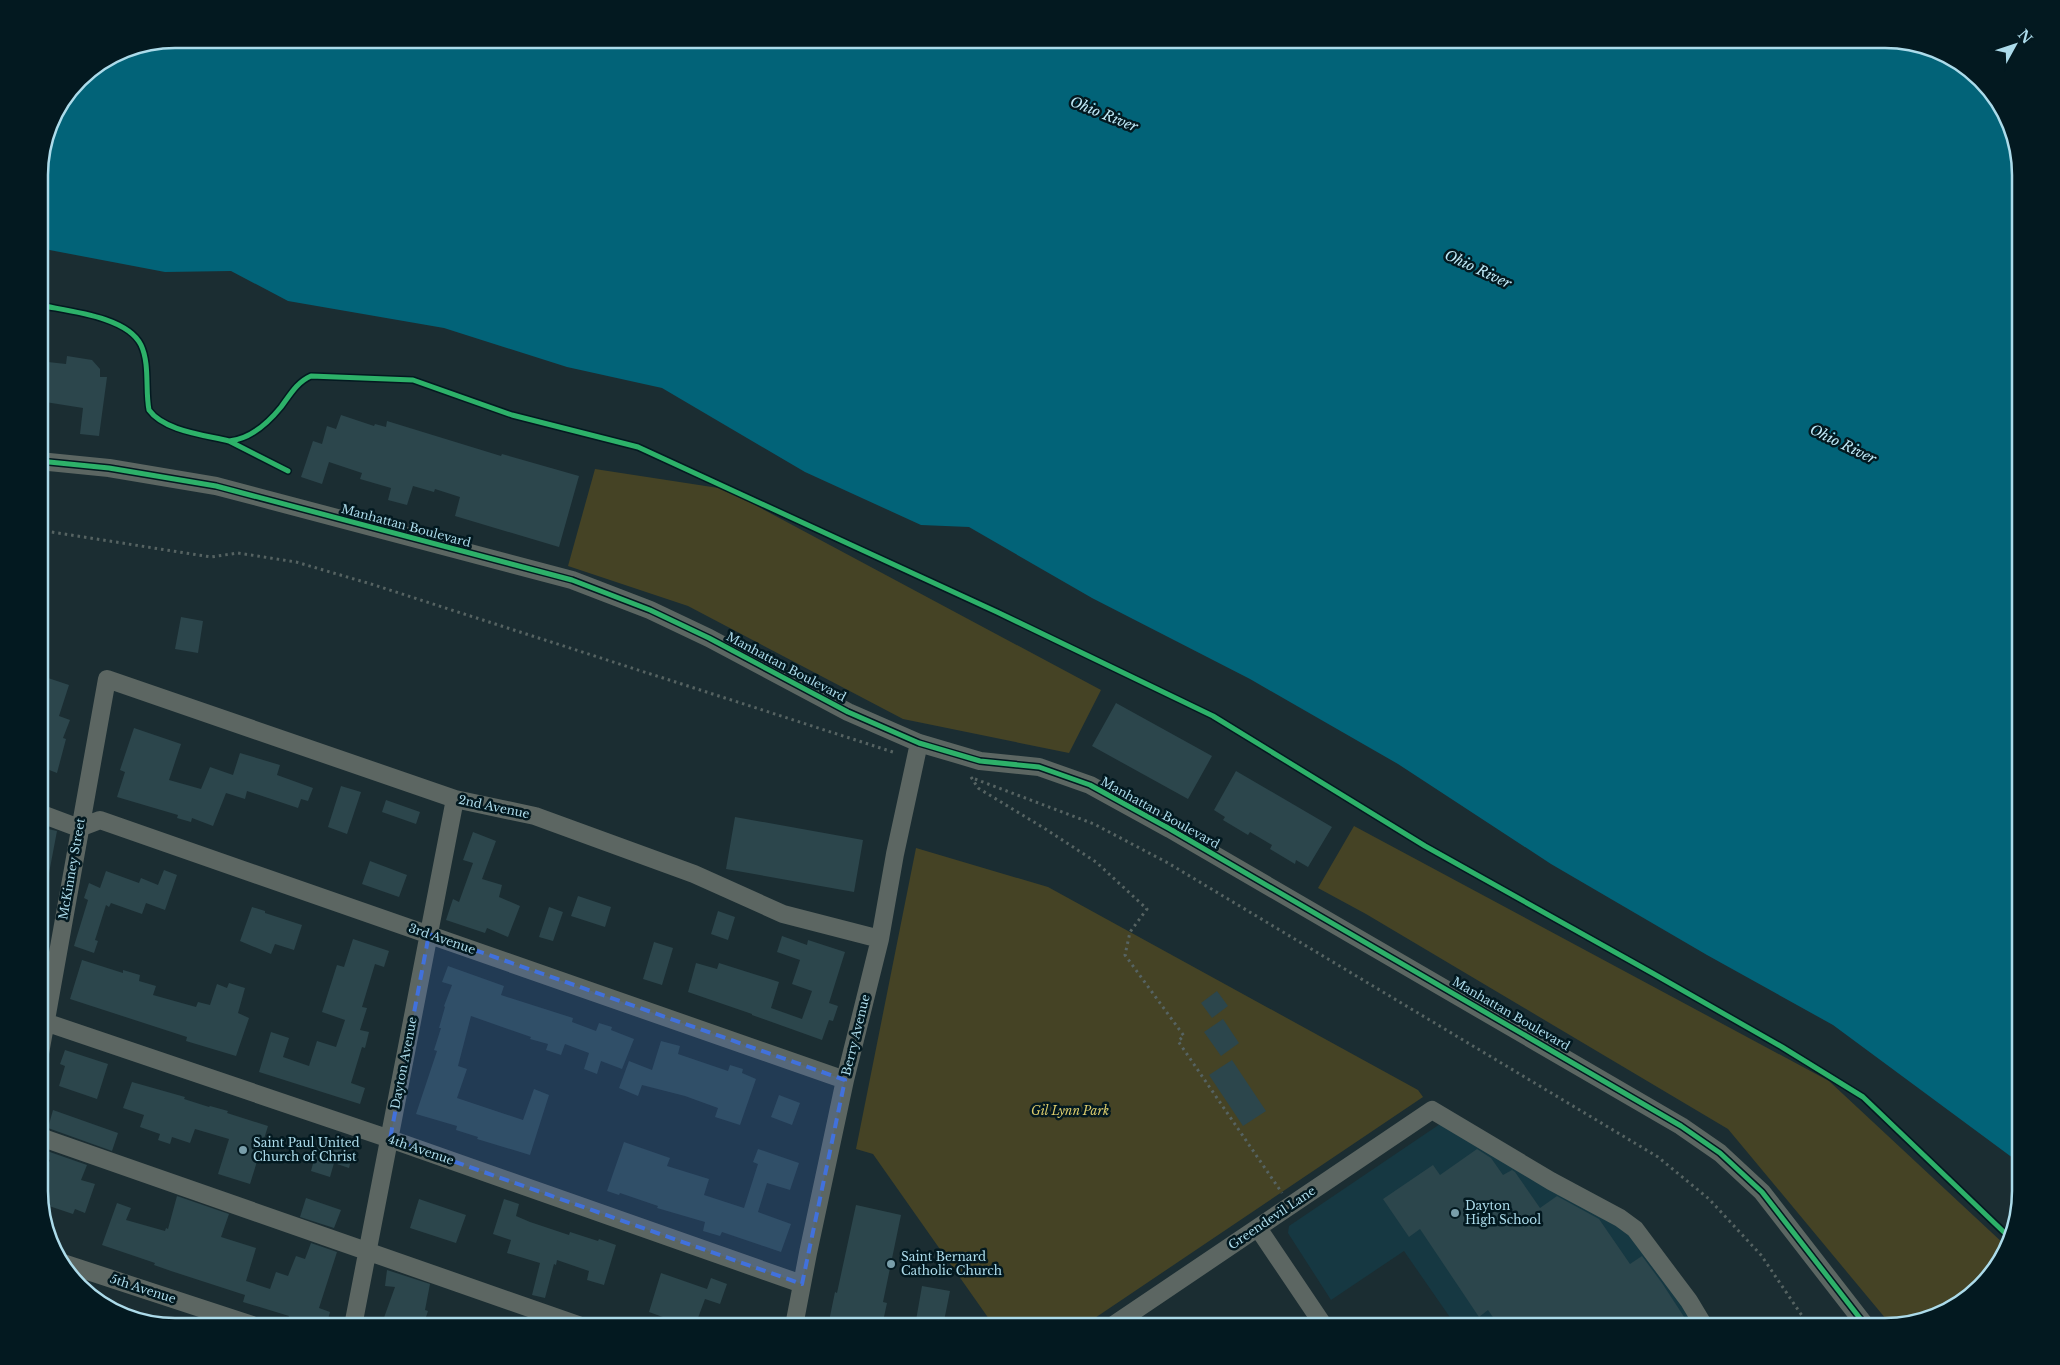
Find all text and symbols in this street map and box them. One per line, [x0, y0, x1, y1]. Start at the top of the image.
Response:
north arrow [1990, 20, 2040, 70]
text: N [2014, 26, 2036, 47]
water label: Ohio River [1067, 92, 1141, 136]
water label: Ohio River [1442, 246, 1515, 292]
water label: Ohio River [1807, 420, 1880, 468]
street label: Manhattan Boulevard [340, 501, 473, 550]
street label: Manhattan Boulevard [724, 629, 849, 705]
street label: Manhattan Boulevard [1098, 774, 1222, 852]
street label: 2nd Avenue [457, 792, 531, 821]
street label: McKinney Street [55, 817, 88, 921]
street label: 3rd Avenue [407, 920, 478, 957]
street label: Manhattan Boulevard [1450, 974, 1573, 1053]
street label: Berry Avenue [838, 992, 873, 1077]
street label: Dayton Avenue [387, 1015, 420, 1110]
park label: Gil Lynn Park [1031, 1103, 1109, 1118]
street label: 4th Avenue [386, 1131, 456, 1168]
place label: Saint Paul United Church of Christ [253, 1135, 360, 1164]
marker: Saint Paul United Church of Christ [237, 1144, 249, 1156]
street label: Greendevil Lane [1225, 1183, 1318, 1252]
place label: Dayton High School [1465, 1198, 1541, 1227]
marker: Dayton High School [1449, 1207, 1461, 1219]
place label: Saint Bernard Catholic Church [901, 1249, 1002, 1278]
marker: Saint Bernard Catholic Church [885, 1258, 897, 1270]
street label: 5th Avenue [108, 1271, 178, 1306]

